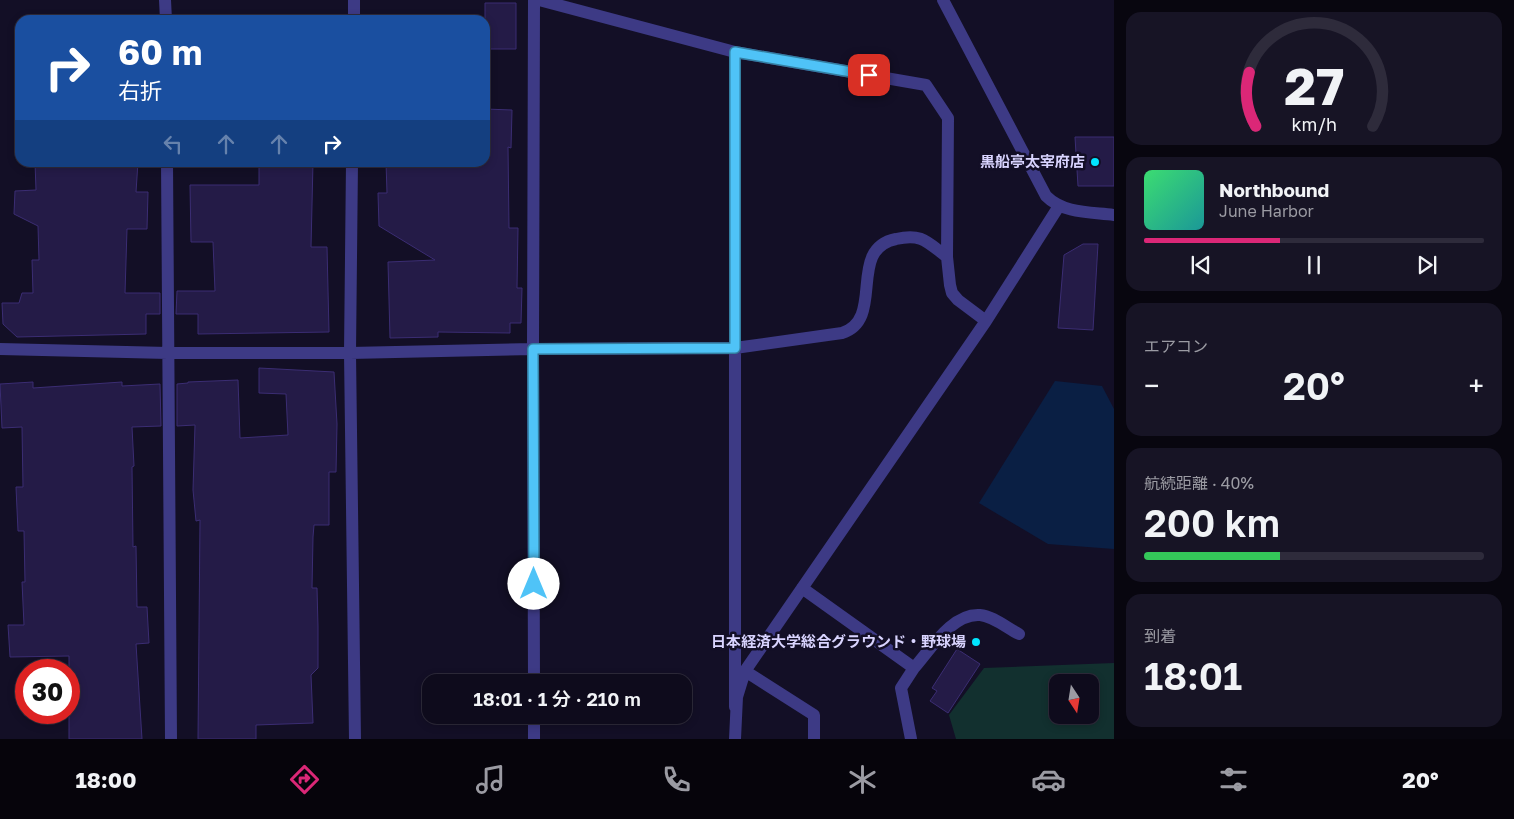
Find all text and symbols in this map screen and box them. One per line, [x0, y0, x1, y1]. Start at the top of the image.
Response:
text: 60 m [118, 31, 202, 73]
icon: right [35, 35, 100, 100]
pin [848, 54, 890, 96]
text: 27 [1284, 54, 1344, 116]
icon: arrive [855, 61, 883, 89]
text: 右折 [118, 77, 162, 104]
text: km/h [1291, 113, 1337, 135]
icon: left [159, 130, 187, 158]
icon: ahead [212, 130, 240, 158]
icon: ahead [265, 130, 293, 158]
icon: right [318, 130, 346, 158]
place label: 黒船亭太宰府店 [980, 152, 1085, 170]
marker: 黒船亭太宰府店 [1089, 156, 1101, 168]
text: Northbound [1219, 178, 1329, 201]
text: June Harbor [1219, 201, 1314, 221]
icon: previous [1187, 251, 1215, 279]
icon: pause [1300, 251, 1328, 279]
icon: next [1413, 251, 1441, 279]
text: エアコン [1144, 336, 1208, 356]
text: 20° [1283, 363, 1345, 408]
text: − [1144, 369, 1159, 402]
text: + [1469, 369, 1484, 402]
text: 航続距離 · 40% [1144, 473, 1254, 493]
text: 200 km [1144, 500, 1280, 545]
position arrow [507, 557, 559, 609]
text: 到着 [1144, 626, 1176, 646]
place label: 日本経済大学総合グラウンド・野球場 [711, 632, 966, 650]
marker: 日本経済大学総合グラウンド・野球場 [970, 636, 982, 648]
text: 18:01 [1144, 653, 1242, 698]
speed limit sign: 30 [15, 659, 80, 724]
north arrow [1049, 674, 1099, 724]
map controls [1049, 674, 1099, 724]
text: 18:01 · 1 分 · 210 m [473, 687, 641, 710]
icon: directions [287, 762, 322, 797]
icon: music [473, 762, 508, 797]
icon: phone [659, 762, 694, 797]
icon: climate [845, 762, 880, 797]
icon: car [1031, 762, 1066, 797]
icon: filters [1216, 762, 1251, 797]
text: 18:00 [75, 766, 136, 793]
text: 20° [1402, 766, 1439, 793]

